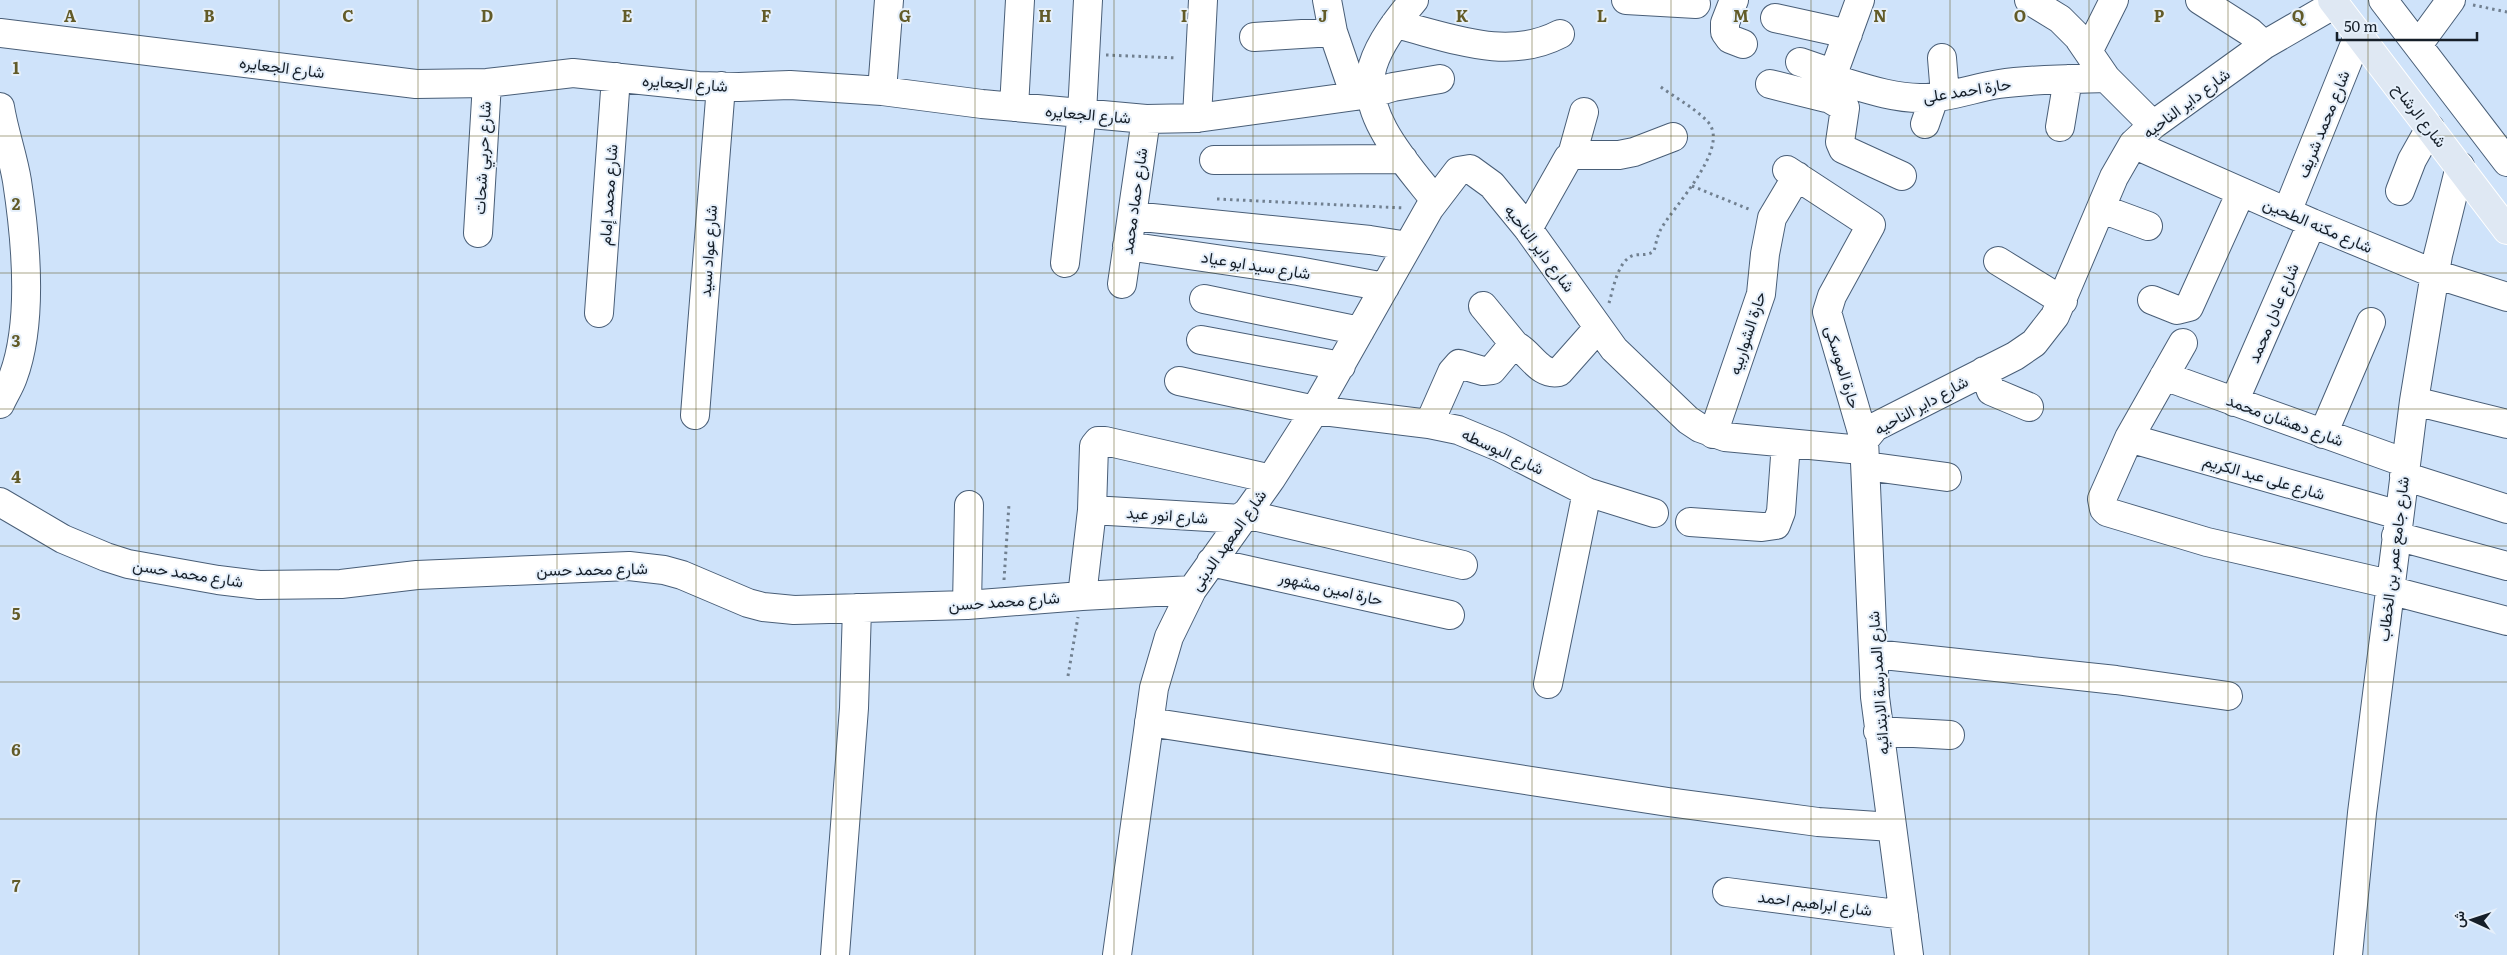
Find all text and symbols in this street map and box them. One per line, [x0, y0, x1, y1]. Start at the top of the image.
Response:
text: A [64, 3, 76, 27]
text: B [203, 3, 215, 27]
text: C [342, 3, 354, 27]
text: D [481, 3, 493, 27]
text: E [622, 3, 633, 27]
text: F [761, 3, 771, 27]
text: G [899, 3, 911, 27]
text: H [1038, 3, 1052, 27]
text: I [1181, 3, 1187, 27]
text: J [1318, 3, 1328, 27]
text: K [1456, 3, 1469, 27]
text: L [1597, 3, 1607, 27]
text: M [1733, 3, 1749, 27]
text: N [1873, 3, 1887, 27]
text: O [2014, 3, 2026, 27]
text: P [2154, 3, 2165, 27]
text: Q [2292, 3, 2307, 27]
scale bar [2337, 10, 2477, 42]
text: 50 m [2344, 14, 2378, 37]
street label: شارع الجعايره [238, 49, 326, 84]
text: 1 [13, 55, 20, 79]
street label: شارع داير الناحيه [2136, 61, 2235, 144]
street label: شارع محمد شريف [2290, 66, 2356, 182]
street label: شارع الجعايره [641, 67, 729, 98]
street label: حارة احمد على [1921, 70, 2013, 108]
street label: شارع الرشاح [2387, 77, 2454, 152]
street label: شارع الجعايره [1044, 97, 1132, 130]
street label: شارع حربي شحات [466, 101, 499, 215]
street label: شارع محمد إمام [591, 143, 624, 247]
street label: شارع حماد محمد [1114, 146, 1153, 256]
street label: شارع مكنه الطحين [2260, 190, 2377, 259]
text: 2 [12, 191, 21, 215]
street label: شارع داير الناحيه [1499, 198, 1582, 297]
street label: شارع عواد سيد [692, 204, 723, 298]
street label: شارع سيد ابو عياد [1200, 244, 1312, 285]
street label: شارع عادل محمد [2240, 259, 2305, 367]
street label: حارة الشواربيه [1721, 288, 1771, 377]
street label: حارة الموسكى [1820, 322, 1868, 411]
text: 3 [12, 328, 21, 352]
street label: شارع داير الناحيه [1869, 368, 1972, 441]
street label: شارع دهشان محمد [2223, 387, 2347, 452]
street label: شارع البوسطه [1458, 421, 1548, 480]
street label: شارع على عبد الكريم [2200, 447, 2328, 506]
text: 4 [11, 464, 21, 488]
street label: شارع جامع عمر بن الخطاب [2370, 475, 2415, 643]
street label: شارع المعهد الدينى [1183, 484, 1272, 596]
street label: شارع انور عيد [1125, 499, 1209, 530]
street label: شارع محمد حسن [131, 551, 245, 594]
street label: شارع محمد حسن [536, 555, 648, 582]
street label: حارة امين مشهور [1276, 563, 1386, 611]
street label: شارع محمد حسن [947, 584, 1060, 617]
text: 5 [12, 601, 21, 625]
street label: شارع المدرسة الابتدائيه [1860, 610, 1895, 756]
text: 6 [11, 737, 21, 761]
text: 7 [12, 873, 21, 897]
street label: شارع ابراهيم احمد [1756, 883, 1874, 922]
north arrow [2447, 895, 2497, 945]
text: ش [2448, 910, 2468, 928]

